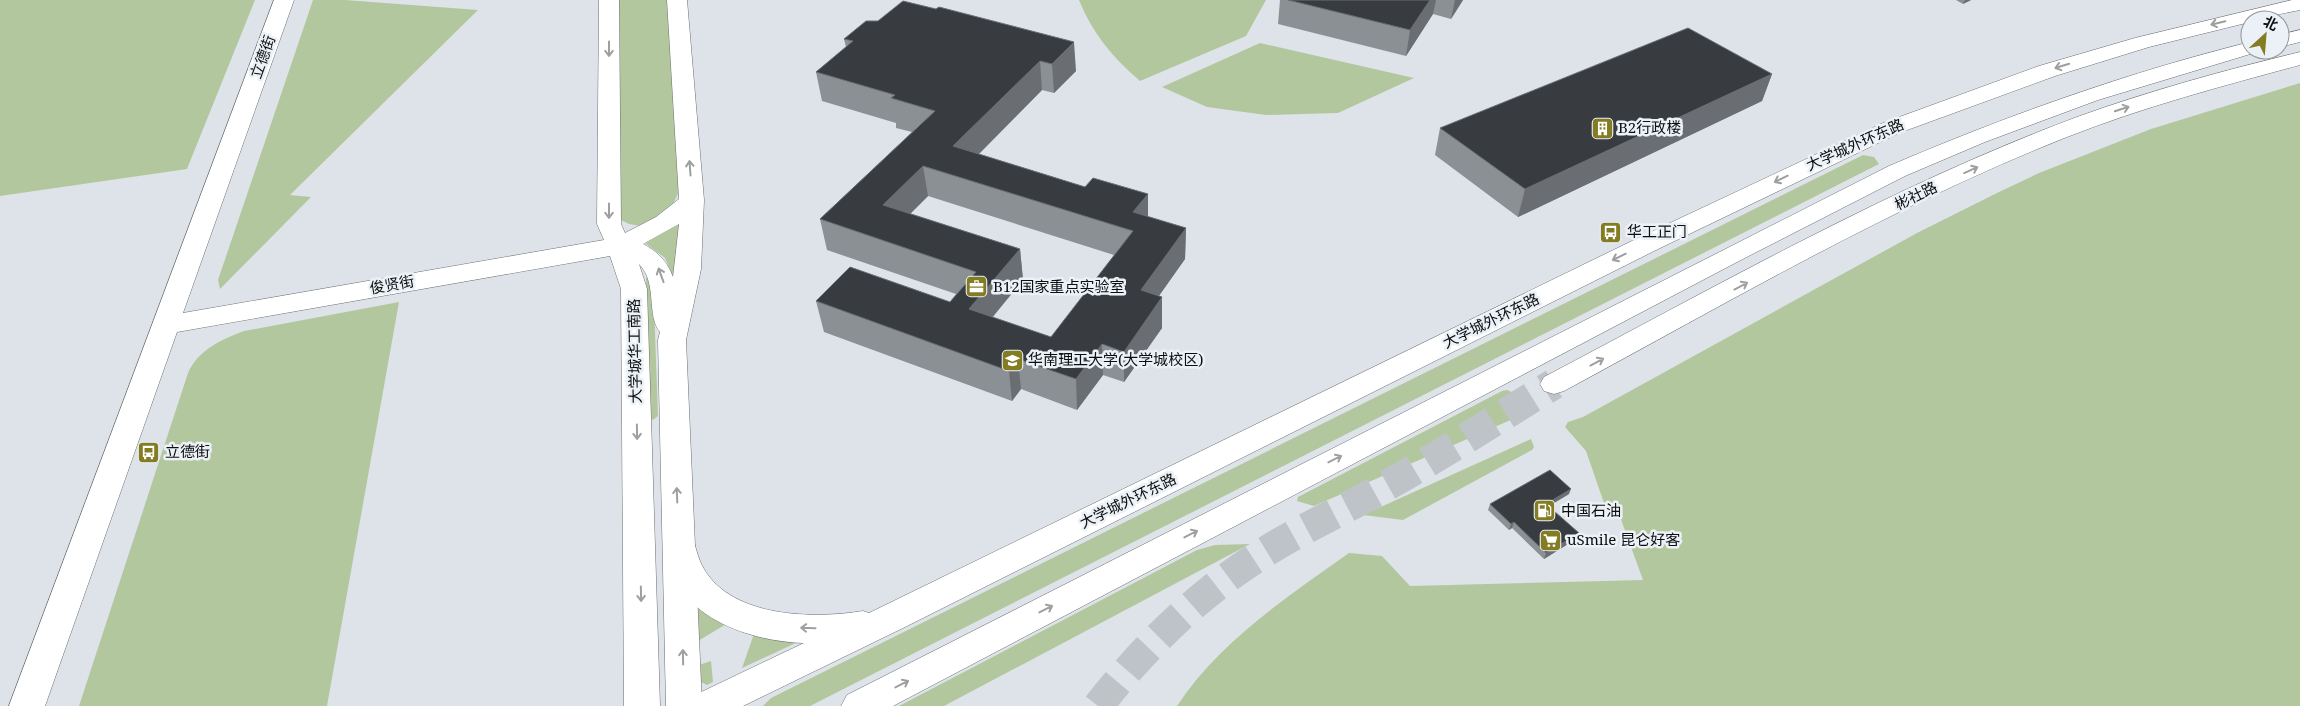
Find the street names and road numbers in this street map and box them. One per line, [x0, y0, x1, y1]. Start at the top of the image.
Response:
street label: 立德街 [245, 32, 279, 81]
street label: 大学城外环东路 [1803, 114, 1907, 175]
street label: 彬社路 [1891, 176, 1940, 214]
street label: 俊贤街 [368, 270, 416, 298]
street label: 大学城外环东路 [1439, 288, 1542, 352]
street label: 大学城华工南路 [623, 298, 645, 404]
street label: 大学城外环东路 [1076, 468, 1179, 532]

